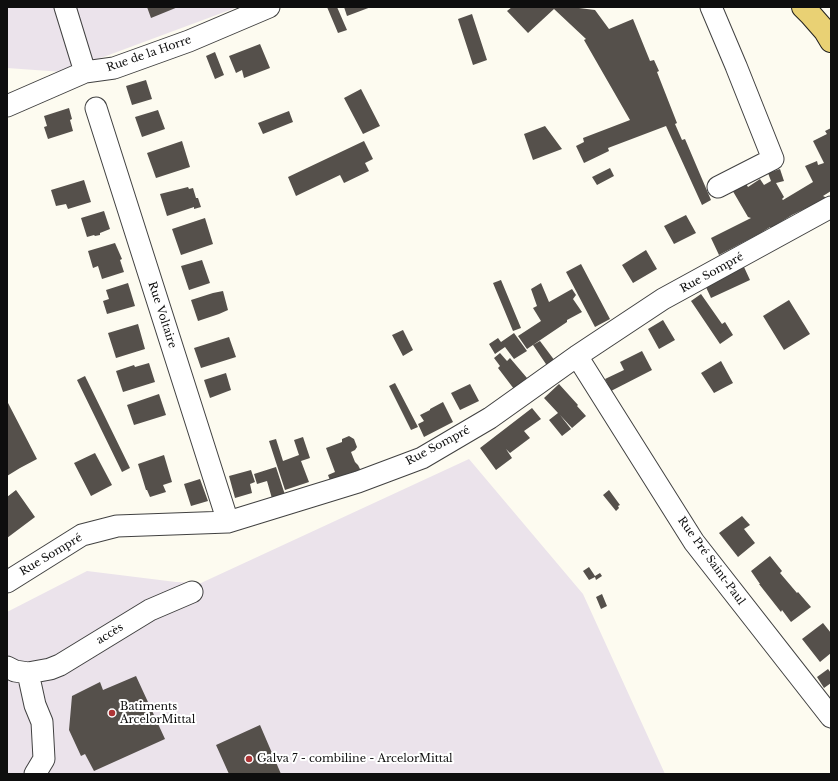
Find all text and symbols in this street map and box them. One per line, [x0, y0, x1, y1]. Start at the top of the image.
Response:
street label: Rue de la Horre [105, 33, 193, 75]
street label: Rue Sompré [678, 250, 746, 296]
street label: Rue Voltaire [145, 280, 179, 350]
street label: Rue Sompré [404, 424, 472, 468]
street label: Rue Pré Saint-Paul [675, 514, 747, 608]
street label: Rue Sompré [17, 531, 85, 579]
street label: accès [94, 621, 126, 647]
place label: Batiments ArcelorMittal [120, 700, 195, 726]
marker: Batiments ArcelorMittal [107, 708, 117, 718]
place label: Galva 7 - combiline - ArcelorMittal [257, 752, 453, 766]
marker: Galva 7 - combiline - ArcelorMittal [244, 754, 254, 764]

